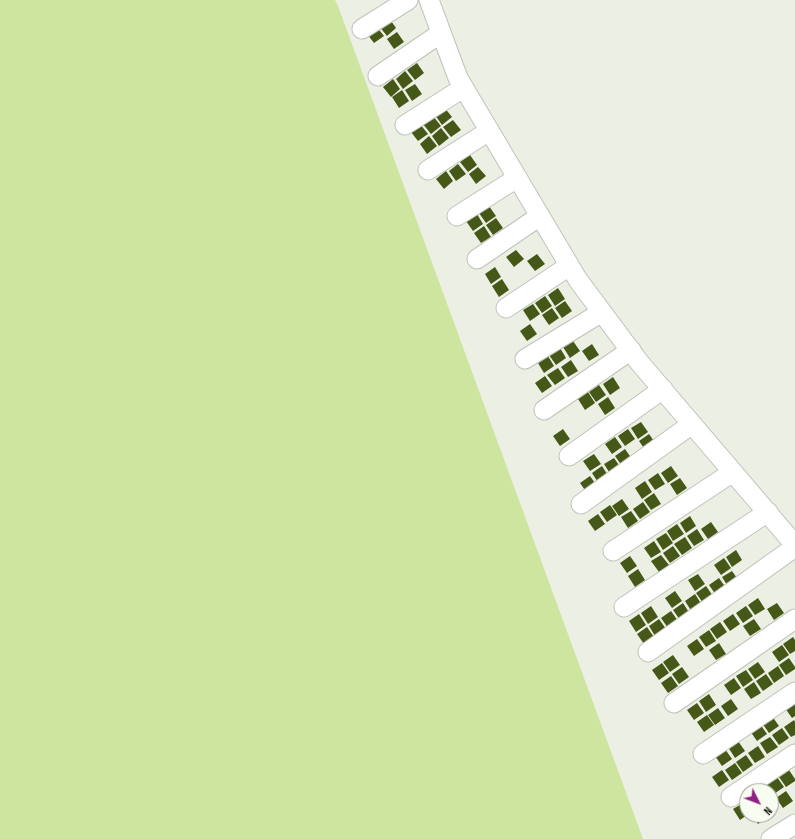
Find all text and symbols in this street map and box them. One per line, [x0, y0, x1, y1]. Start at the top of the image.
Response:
north arrow [739, 783, 779, 823]
text: N [761, 804, 774, 817]

